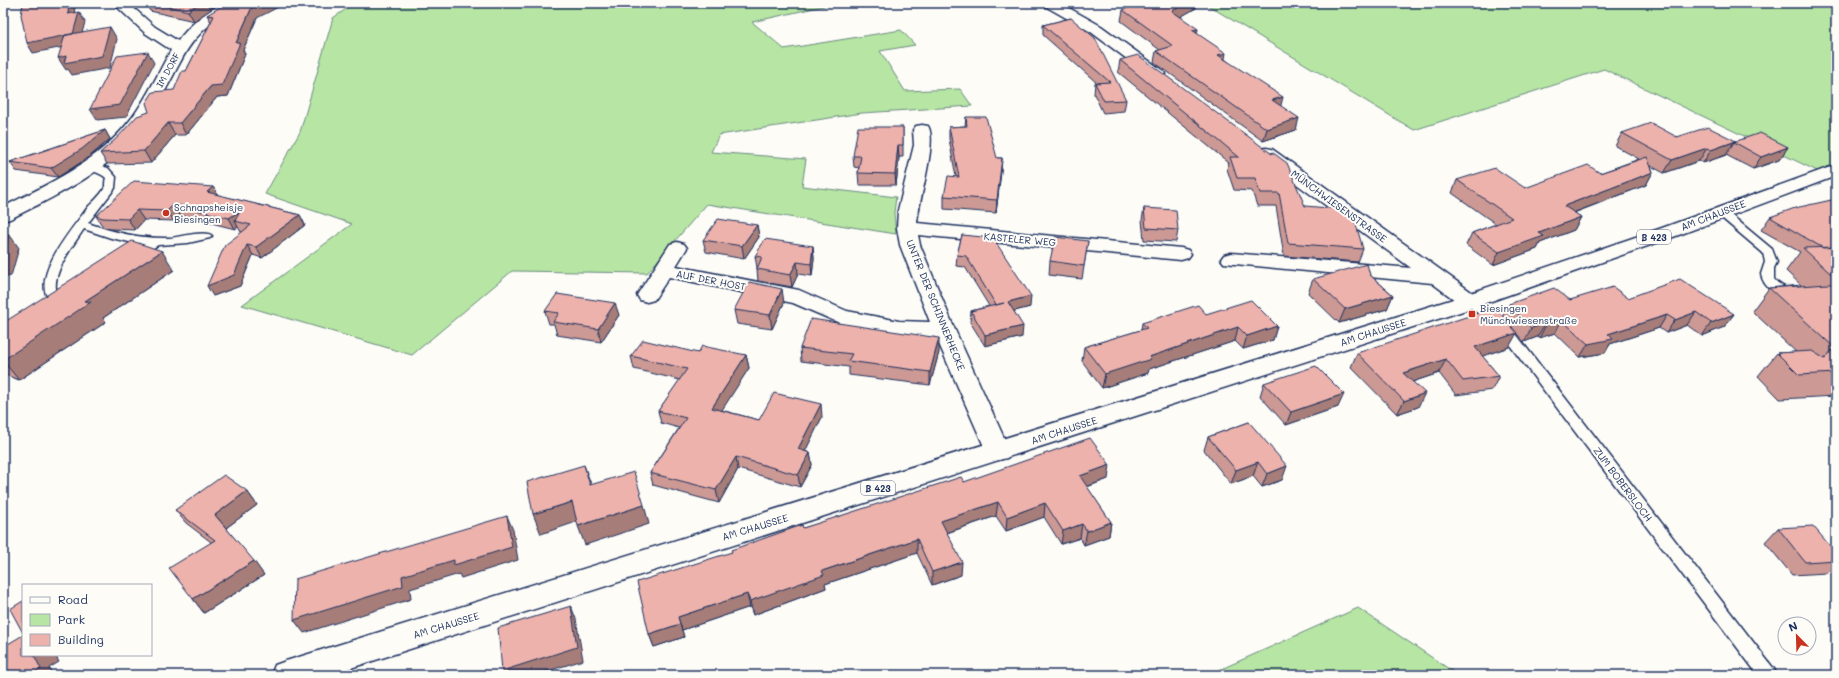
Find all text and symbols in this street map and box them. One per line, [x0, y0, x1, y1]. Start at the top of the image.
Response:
street label: IM DORF [154, 51, 182, 89]
street label: MÜNCHWIESENSTRASSE [1288, 166, 1390, 246]
street label: AM CHAUSSEE [1678, 196, 1748, 234]
place label: Schnapsheisje Biesingen [174, 200, 243, 226]
marker: Schnapsheisje Biesingen [161, 208, 171, 218]
street label: KASTELER WEG [983, 229, 1057, 249]
road number: B 423 [1637, 230, 1671, 244]
street label: UNTER DER SCHINNERHECKE [903, 237, 969, 373]
street label: AUF DER HOST [675, 266, 748, 294]
place label: Biesingen Münchwiesenstraße [1480, 301, 1577, 327]
marker: Biesingen Münchwiesenstraße [1467, 309, 1477, 319]
street label: AM CHAUSSEE [1338, 315, 1408, 349]
street label: AM CHAUSSEE [1029, 413, 1099, 447]
street label: ZUM BOBERSLOCH [1590, 444, 1656, 524]
road number: B 423 [861, 481, 895, 495]
street label: AM CHAUSSEE [720, 510, 790, 544]
legend [22, 584, 152, 656]
text: Road [58, 591, 88, 607]
street label: AM CHAUSSEE [411, 608, 481, 642]
text: Park [58, 611, 85, 627]
north arrow [1777, 616, 1817, 656]
text: N [1786, 618, 1800, 635]
text: Building [58, 631, 104, 647]

